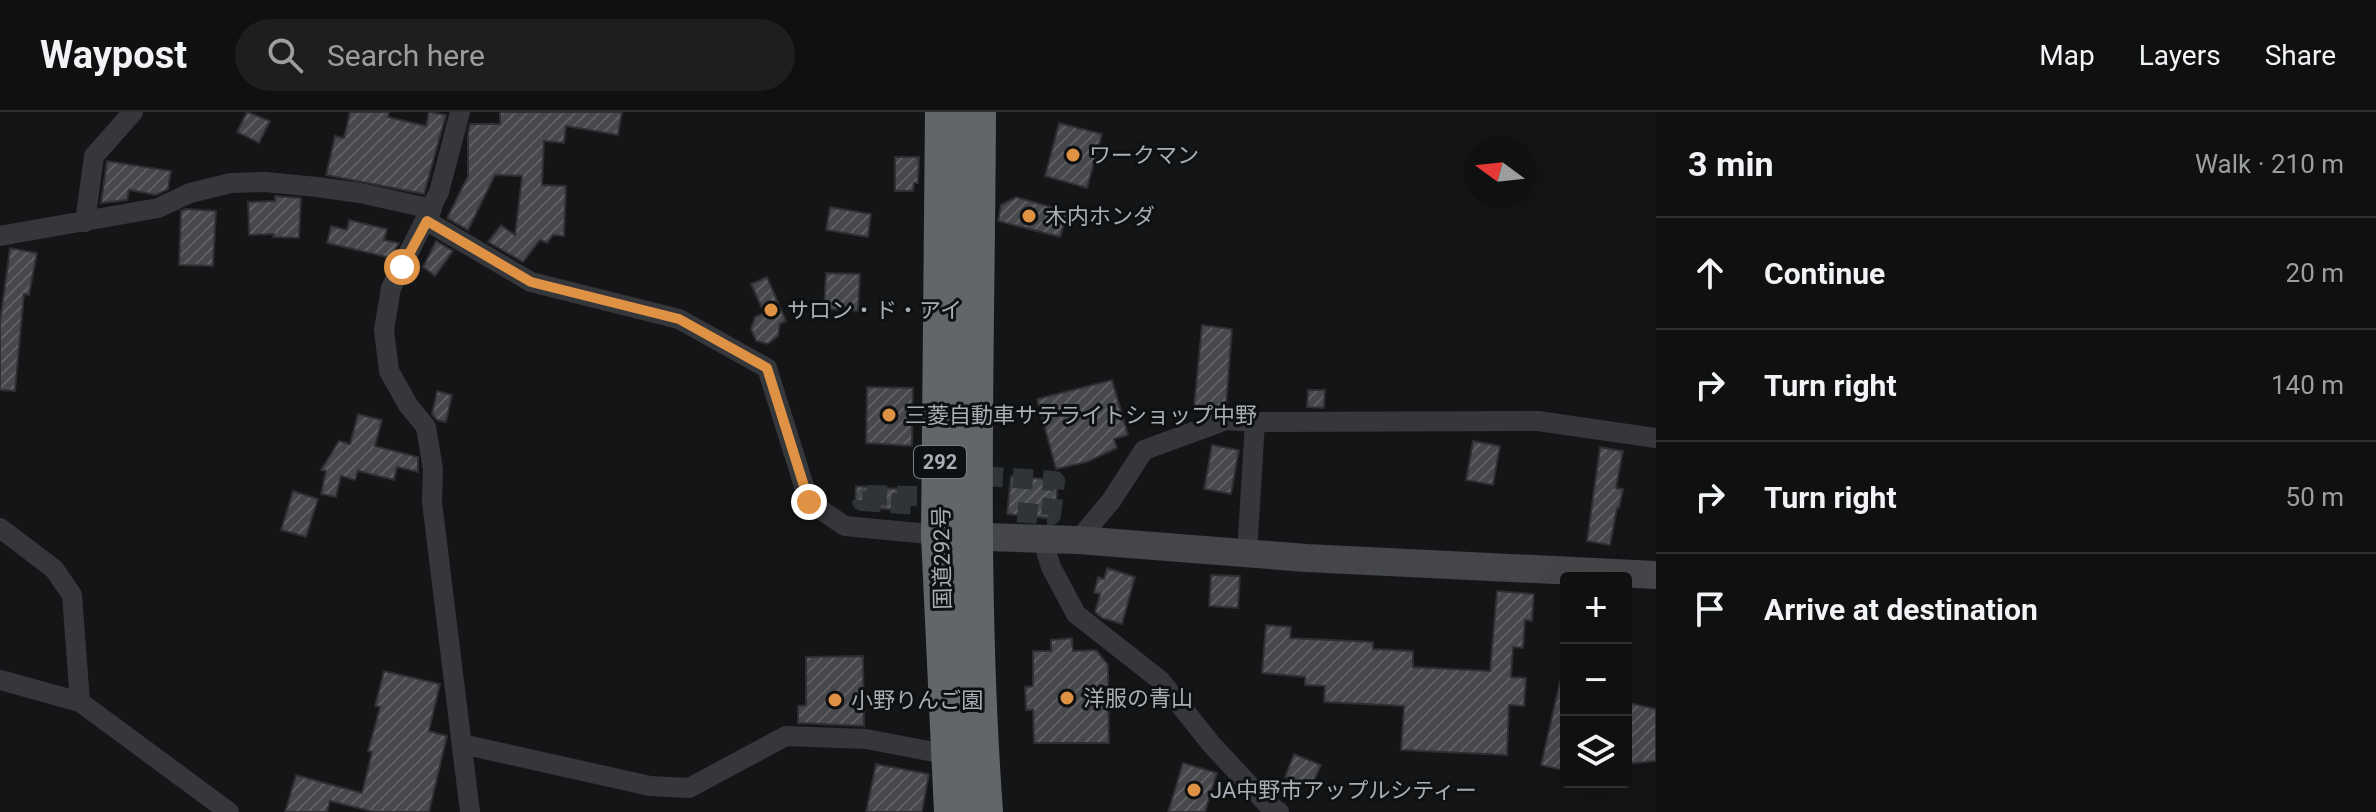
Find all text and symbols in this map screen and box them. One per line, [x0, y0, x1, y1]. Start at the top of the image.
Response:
search box [235, 19, 795, 91]
text: Waypost [40, 33, 187, 77]
icon: search [263, 33, 307, 77]
text: Search here [327, 38, 485, 73]
text: Map [2039, 39, 2095, 72]
text: Layers [2139, 39, 2221, 72]
text: Share [2265, 39, 2336, 72]
north arrow [1464, 136, 1536, 208]
place label: ワークマン [1089, 143, 1199, 168]
text: 3 min [1688, 144, 1773, 184]
marker: ワークマン [1064, 146, 1082, 164]
text: Walk · 210 m [2195, 149, 2344, 179]
place label: 木内ホンダ [1045, 204, 1155, 229]
marker: 木内ホンダ [1020, 207, 1038, 225]
route start [384, 249, 420, 285]
icon: ahead [1688, 251, 1732, 295]
text: Continue [1764, 256, 1885, 291]
text: 20 m [2286, 258, 2344, 288]
place label: サロン・ド・アイ [787, 298, 962, 323]
marker: サロン・ド・アイ [762, 301, 780, 319]
icon: right [1688, 363, 1732, 407]
text: Turn right [1764, 368, 1897, 403]
text: 140 m [2271, 370, 2344, 400]
place label: 三菱自動車サテライトショップ中野 [905, 403, 1257, 428]
marker: 三菱自動車サテライトショップ中野 [880, 406, 898, 424]
road number: 292 [914, 446, 966, 478]
icon: right [1688, 475, 1732, 519]
text: Turn right [1764, 480, 1897, 515]
text: 50 m [2286, 482, 2344, 512]
route end [791, 484, 827, 520]
street label: 国道292号 [929, 506, 955, 610]
map controls [1560, 572, 1632, 788]
button: + [1560, 572, 1632, 644]
icon: arrive [1688, 587, 1732, 631]
text: Arrive at destination [1764, 592, 2038, 627]
button: − [1560, 644, 1632, 716]
place label: 洋服の青山 [1083, 686, 1193, 711]
place label: 小野りんご園 [851, 688, 983, 713]
marker: 洋服の青山 [1058, 689, 1076, 707]
marker: 小野りんご園 [826, 691, 844, 709]
button: layers [1560, 716, 1632, 788]
place label: JA中野市アップルシティー [1210, 778, 1477, 803]
marker: JA中野市アップルシティー [1185, 781, 1203, 799]

